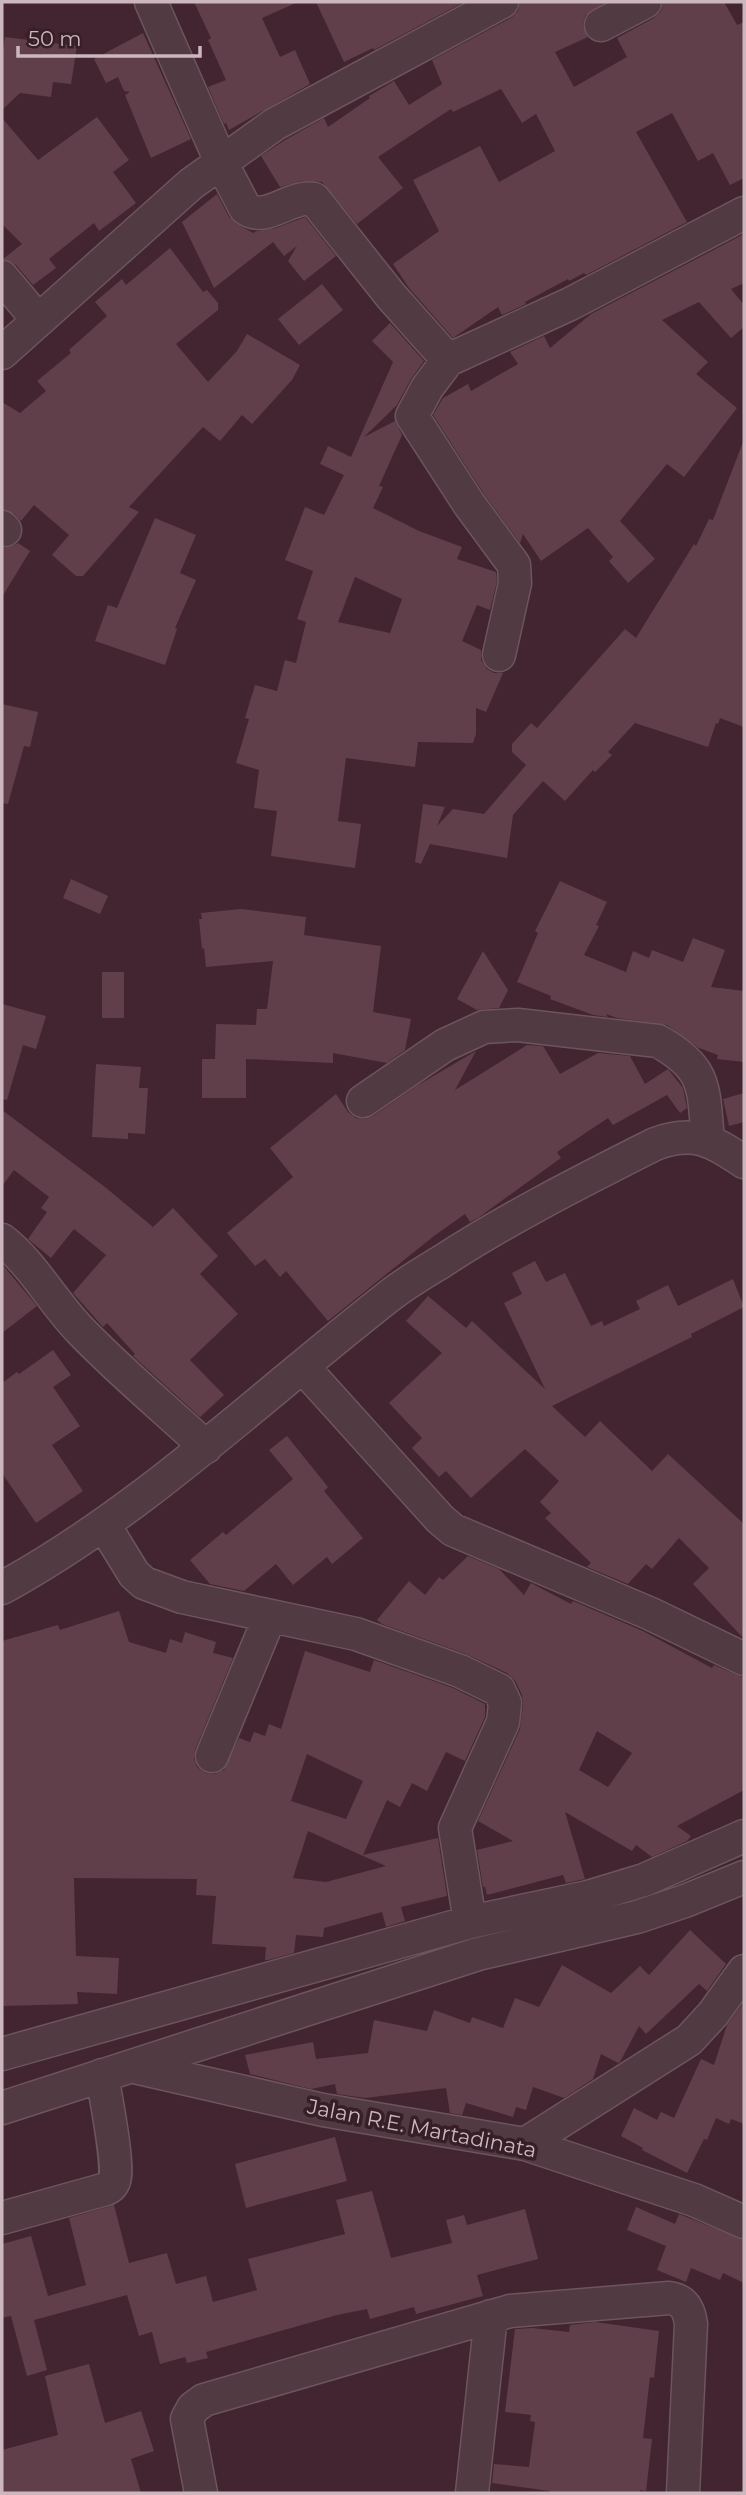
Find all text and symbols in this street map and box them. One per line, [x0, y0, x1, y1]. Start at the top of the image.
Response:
scale bar [18, 14, 200, 58]
text: 50 m [28, 26, 82, 51]
street label: Jalan R.E. Martadinata [304, 2093, 539, 2163]

